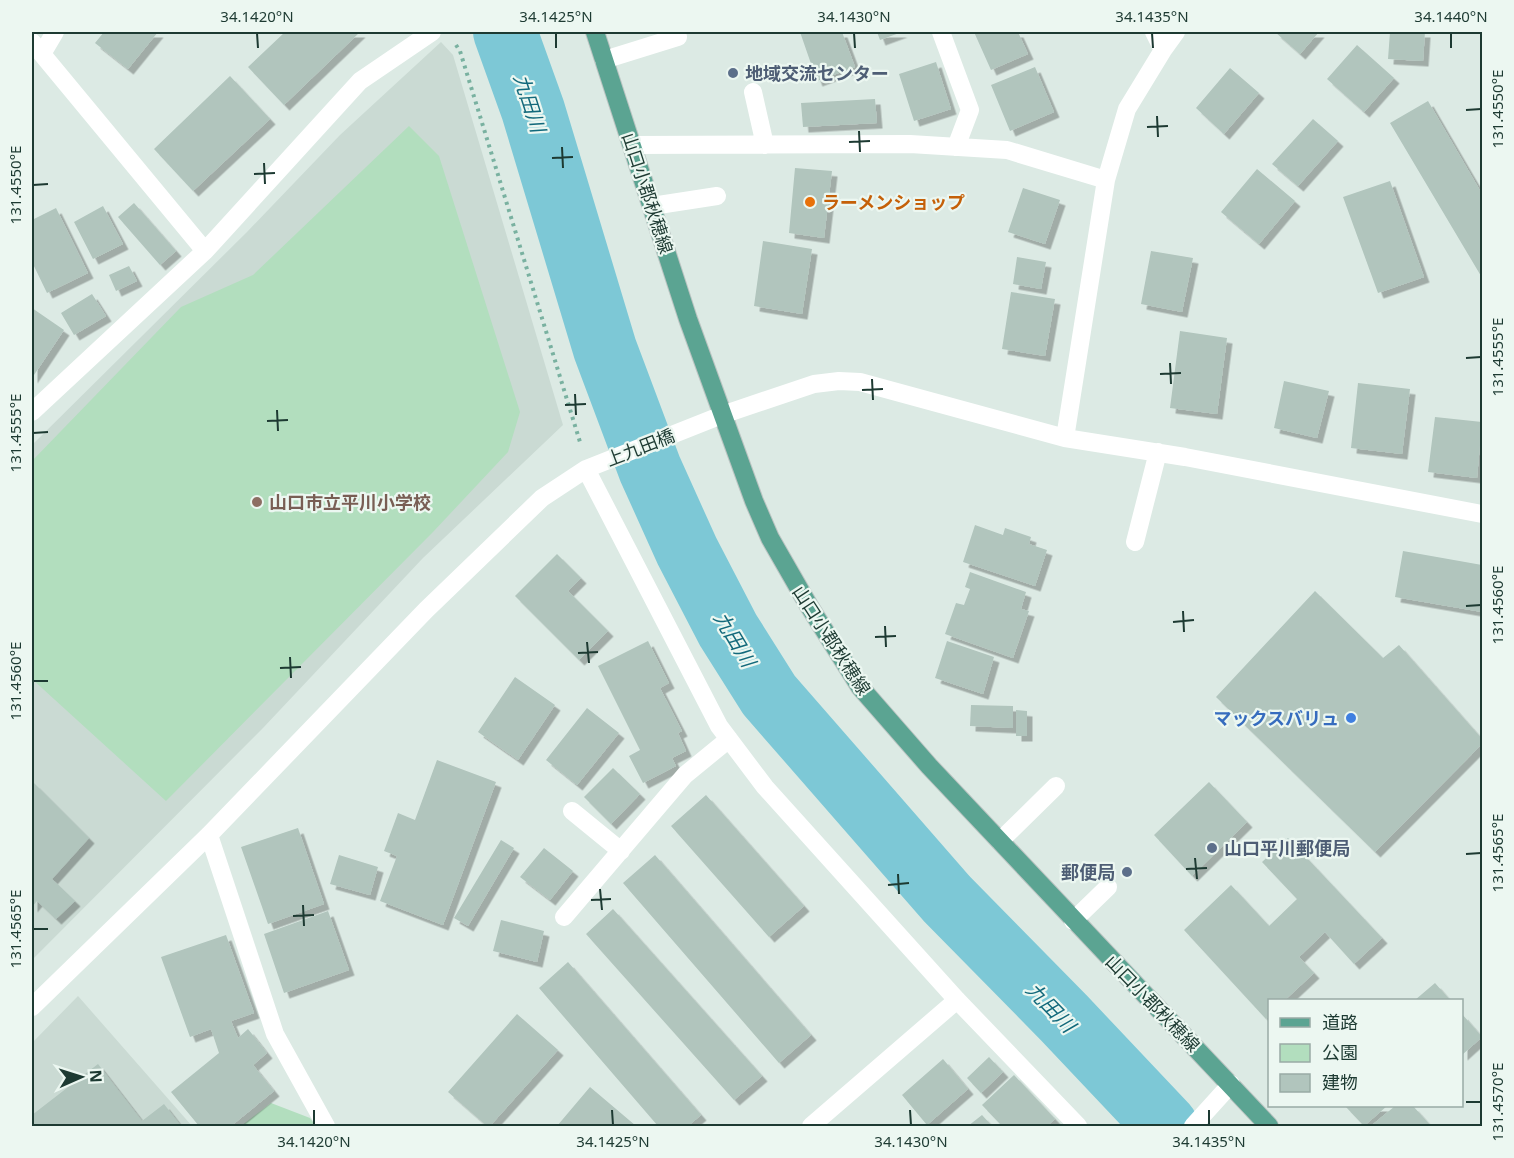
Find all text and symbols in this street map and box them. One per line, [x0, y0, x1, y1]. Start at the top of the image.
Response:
text: 34.1420°N [220, 6, 294, 26]
text: 34.1425°N [519, 6, 593, 26]
text: 34.1430°N [817, 6, 891, 26]
text: 34.1435°N [1115, 6, 1189, 26]
text: 34.1440°N [1414, 6, 1488, 26]
place label: 地域交流センター [745, 61, 889, 85]
marker: 地域交流センター [726, 66, 740, 80]
water label: 九田川 [508, 70, 553, 138]
text: 131.4550°E [1487, 70, 1507, 148]
street label: 山口小郡秋穂線 [617, 129, 679, 257]
text: 131.4550°E [5, 146, 25, 224]
place label: ラーメンショップ [822, 190, 965, 214]
marker: ラーメンショップ [803, 195, 817, 209]
text: 131.4555°E [1487, 318, 1507, 396]
text: 131.4555°E [5, 394, 25, 472]
street label: 上九田橋 [602, 423, 678, 471]
place label: 山口市立平川小学校 [269, 490, 431, 514]
marker: 山口市立平川小学校 [250, 495, 264, 509]
text: 131.4560°E [1487, 566, 1507, 644]
street label: 山口小郡秋穂線 [788, 581, 876, 699]
water label: 九田川 [708, 606, 763, 673]
text: 131.4560°E [5, 642, 25, 720]
place label: マックスバリュ [1214, 706, 1339, 730]
marker: マックスバリュ [1344, 711, 1358, 725]
text: 131.4565°E [1487, 814, 1507, 892]
place label: 山口平川郵便局 [1224, 836, 1350, 860]
marker: 山口平川郵便局 [1205, 841, 1219, 855]
place label: 郵便局 [1061, 860, 1115, 884]
marker: 郵便局 [1120, 865, 1134, 879]
text: 131.4565°E [5, 890, 25, 968]
street label: 山口小郡秋穂線 [1101, 949, 1205, 1057]
water label: 九田川 [1020, 976, 1083, 1039]
legend [1268, 999, 1463, 1107]
text: 道路 [1322, 1010, 1358, 1034]
text: 公園 [1322, 1040, 1358, 1064]
north arrow [51, 1047, 111, 1107]
text: 131.4570°E [1487, 1063, 1507, 1141]
text: N [85, 1069, 107, 1083]
text: 建物 [1322, 1070, 1358, 1094]
text: 34.1420°N [277, 1131, 351, 1151]
text: 34.1425°N [576, 1131, 650, 1151]
text: 34.1430°N [874, 1131, 948, 1151]
text: 34.1435°N [1172, 1131, 1246, 1151]

